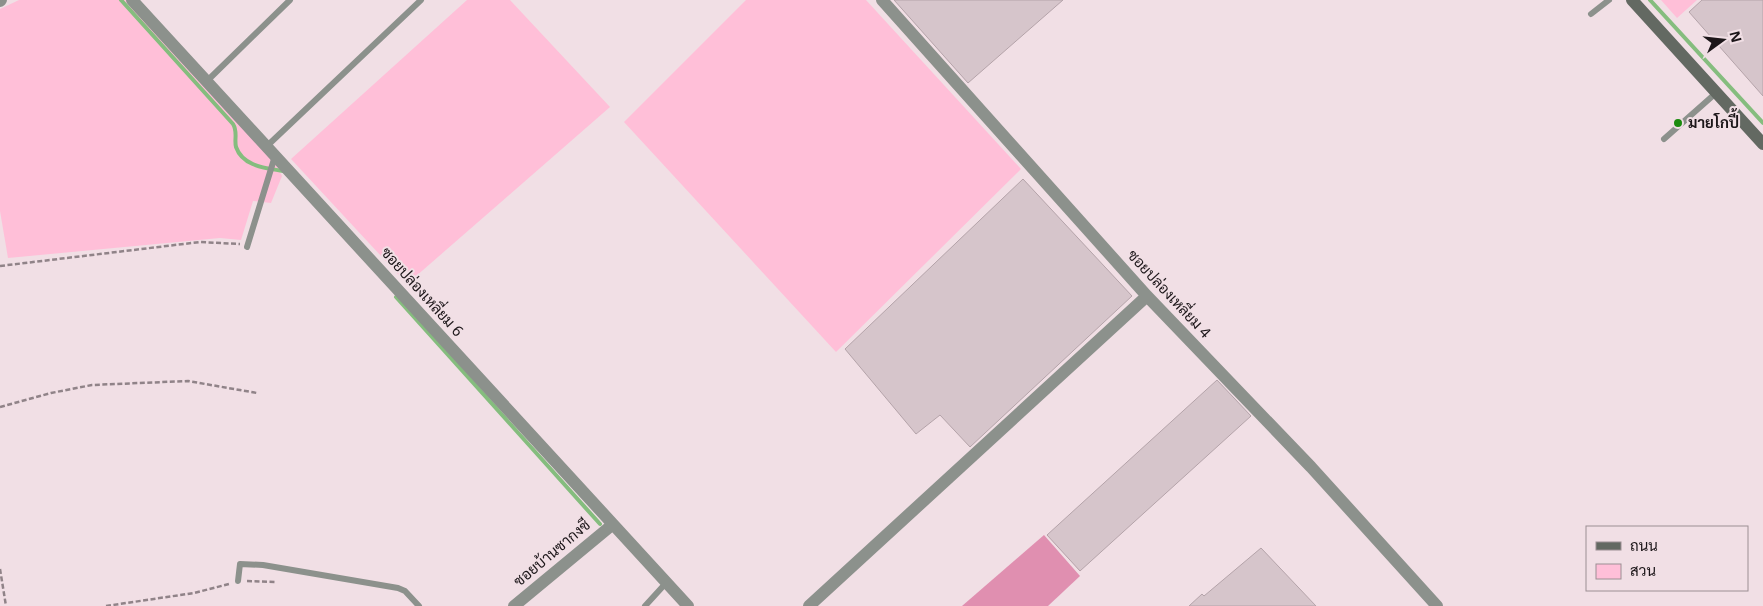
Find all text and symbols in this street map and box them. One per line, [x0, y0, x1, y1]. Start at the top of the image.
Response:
north arrow [1698, 15, 1748, 65]
text: N [1725, 29, 1747, 44]
place label: มายโกปี้ [1688, 108, 1739, 132]
marker: มายโกปี้ [1672, 117, 1684, 129]
street label: ซอยปล่องเหลี่ยม 6 [377, 240, 471, 340]
street label: ซอยปล่องเหลี่ยม 4 [1124, 242, 1219, 342]
street label: ซอยบ้านซากงซี [509, 514, 594, 590]
legend [1586, 526, 1748, 591]
text: ถนน [1630, 535, 1658, 555]
text: สวน [1630, 560, 1656, 580]

